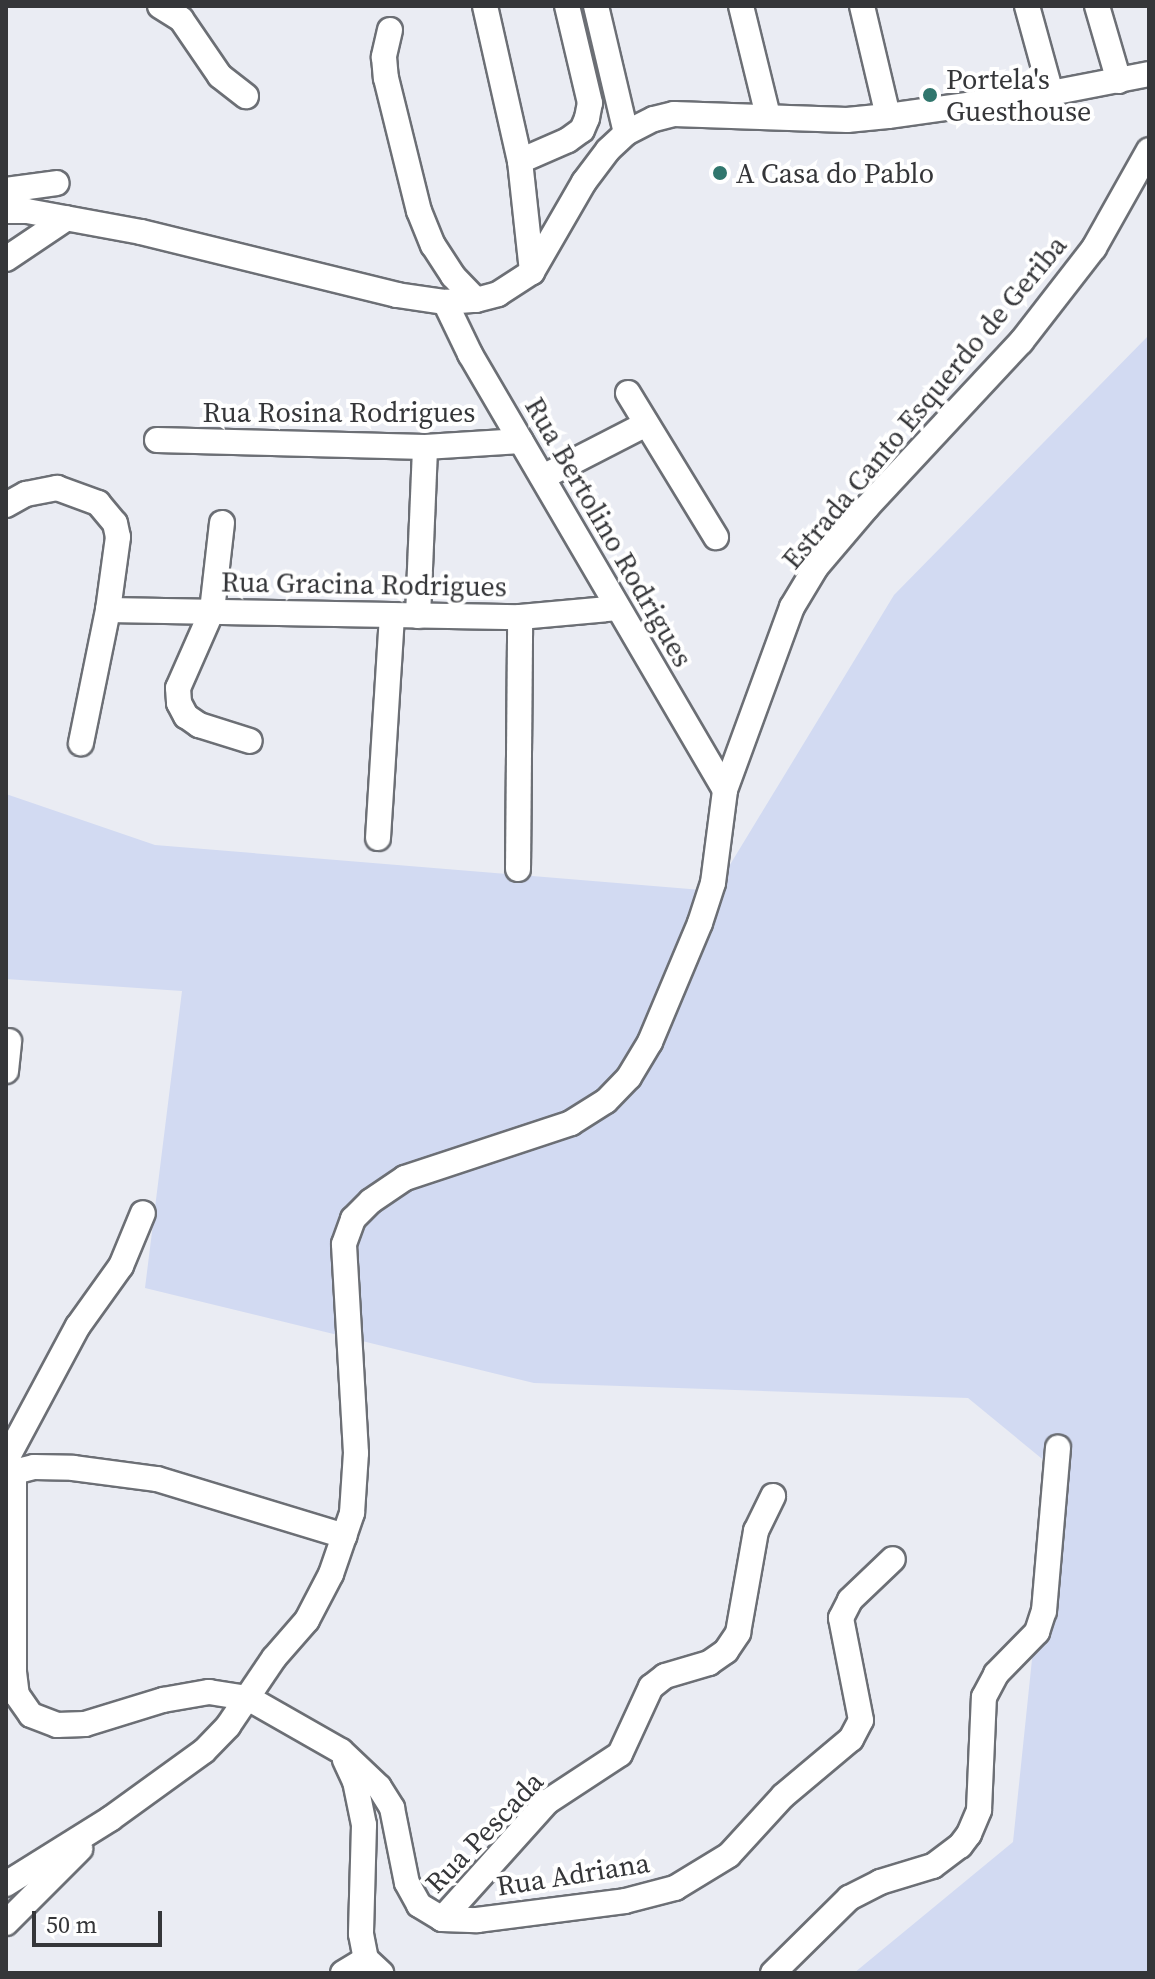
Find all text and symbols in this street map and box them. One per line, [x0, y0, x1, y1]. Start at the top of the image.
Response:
place label: Portela's Guesthouse [946, 62, 1091, 128]
marker: Portela's Guesthouse [921, 86, 939, 104]
place label: A Casa do Pablo [736, 156, 934, 190]
marker: A Casa do Pablo [711, 164, 729, 182]
street label: Estrada Canto Esquerdo de Geriba [775, 228, 1073, 576]
street label: Rua Bertolino Rodrigues [518, 391, 700, 673]
street label: Rua Rosina Rodrigues [203, 395, 475, 429]
street label: Rua Gracina Rodrigues [221, 565, 507, 603]
street label: Rua Pescada [418, 1765, 550, 1899]
street label: Rua Adriana [494, 1845, 652, 1903]
scale bar [36, 1895, 166, 1945]
text: 50 m [46, 1908, 97, 1941]

